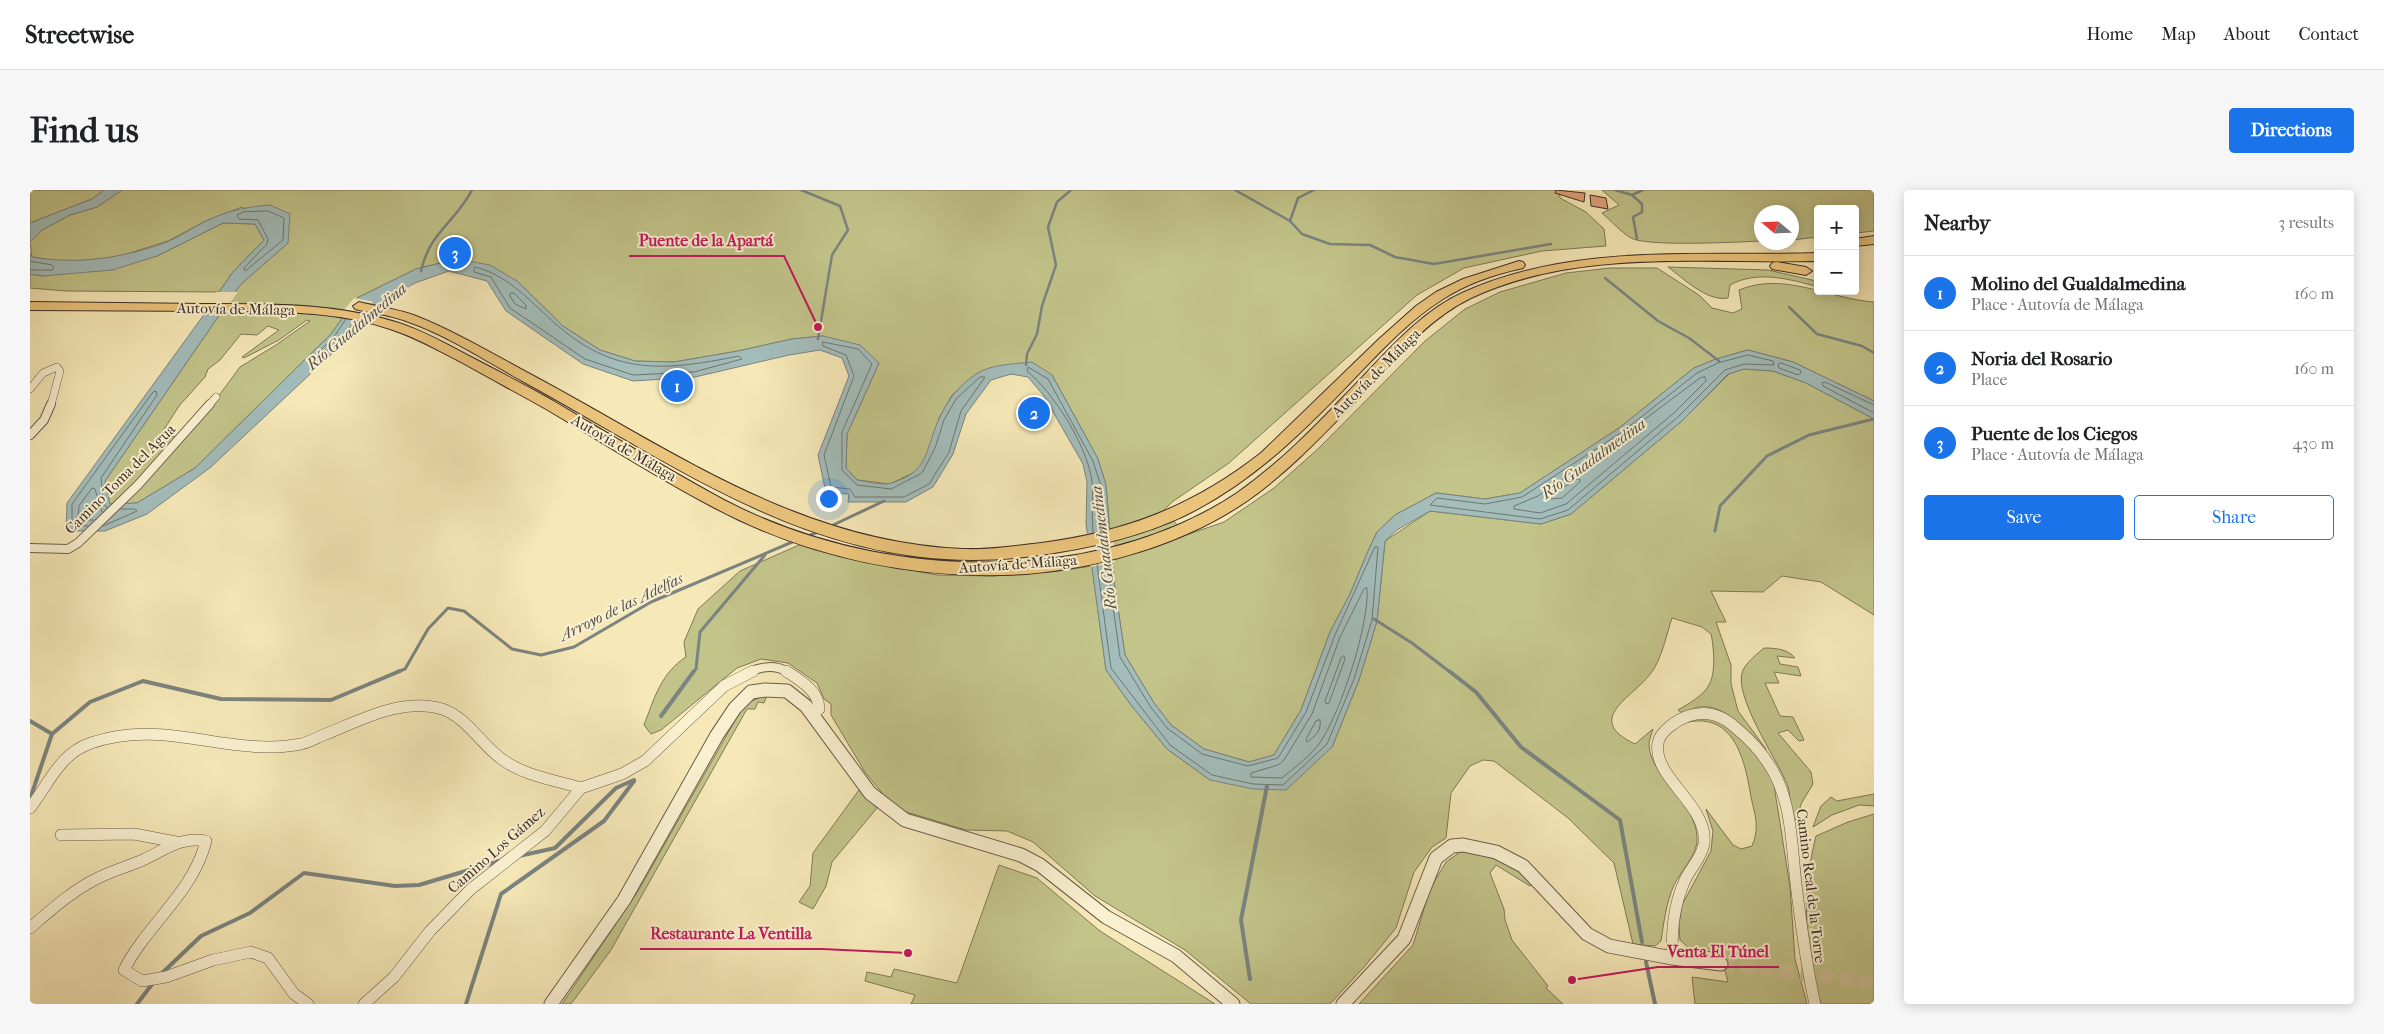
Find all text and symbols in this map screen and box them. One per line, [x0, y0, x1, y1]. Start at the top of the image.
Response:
text: Streetwise [25, 21, 134, 49]
text: Home [2086, 24, 2133, 45]
text: Map [2161, 24, 2196, 45]
text: About [2224, 24, 2270, 45]
text: Contact [2298, 24, 2359, 45]
button: Directions [2229, 108, 2354, 153]
text: Find us [30, 110, 139, 151]
north arrow [1754, 205, 1799, 250]
map controls [1814, 205, 1859, 295]
button: + [1814, 205, 1859, 250]
text: Nearby [1924, 211, 1990, 235]
text: 3 results [2278, 213, 2334, 232]
callout: Puente de la Apartá [629, 225, 784, 256]
text: Puente de la Apartá [639, 231, 774, 251]
pin: 3 [439, 234, 471, 272]
button: − [1814, 250, 1859, 295]
text: Molino del Gualdalmedina [1971, 273, 2186, 295]
water label: Río Guadalmedina [302, 279, 410, 374]
text: 1 [1937, 284, 1943, 303]
text: 160 m [2294, 284, 2334, 303]
text: Place · Autovía de Málaga [1971, 295, 2144, 314]
street label: Autovía de Málaga [176, 299, 296, 319]
street label: Autovía de Málaga [1327, 324, 1425, 422]
text: Noria del Rosario [1971, 348, 2112, 370]
text: 2 [1936, 359, 1944, 378]
text: 160 m [2294, 359, 2334, 378]
pin: 1 [661, 367, 693, 405]
text: Place [1971, 370, 2007, 389]
pin: 2 [1018, 394, 1050, 432]
street label: Autovía de Málaga [567, 410, 681, 486]
water label: Río Guadalmedina [1536, 414, 1649, 503]
street label: Camino Toma del Agua [61, 419, 180, 538]
text: Puente de los Ciegos [1971, 423, 2138, 445]
text: 3 [1937, 434, 1943, 453]
text: 430 m [2292, 434, 2334, 453]
text: Place · Autovía de Málaga [1971, 445, 2144, 464]
water label: Río Guadalmedina [1086, 485, 1121, 612]
your location [816, 486, 842, 512]
button: Save [1924, 495, 2124, 540]
button: Share [2134, 495, 2334, 540]
street label: Autovía de Málaga [957, 551, 1079, 577]
water label: Arroyo de las Adelfas [555, 568, 687, 645]
street label: Camino Los Gámez [444, 803, 549, 897]
street label: Camino Real de la Torre [1793, 808, 1829, 965]
callout: Restaurante La Ventilla [640, 918, 822, 949]
text: Restaurante La Ventilla [650, 924, 812, 943]
callout: Venta El Túnel [1658, 936, 1779, 967]
text: Venta El Túnel [1666, 942, 1769, 961]

